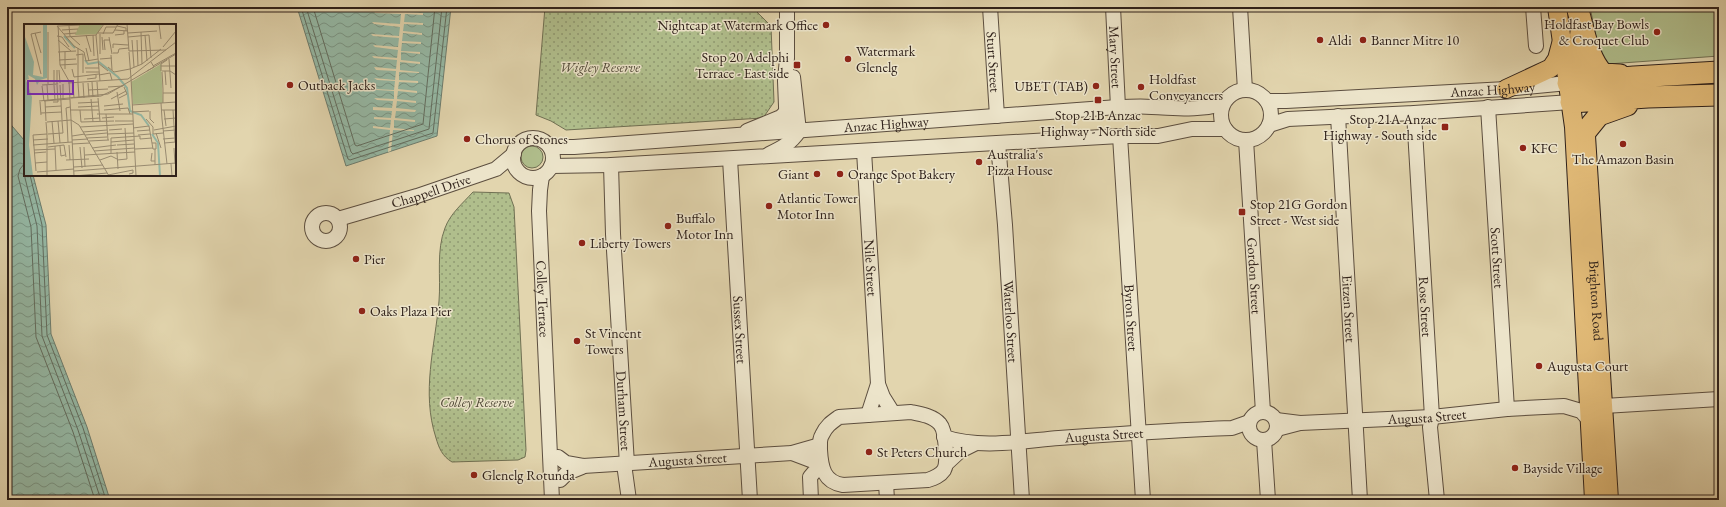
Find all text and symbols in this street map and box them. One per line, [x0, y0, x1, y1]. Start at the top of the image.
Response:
place label: Holdfast Bay Bowls & Croquet Club [1544, 15, 1649, 49]
place label: Nightcap at Watermark Office [657, 16, 819, 34]
marker: Nightcap at Watermark Office [821, 20, 831, 30]
inset map [24, 24, 176, 176]
street label: Mary Street [1105, 25, 1126, 89]
marker: Holdfast Bay Bowls & Croquet Club [1652, 27, 1662, 37]
street label: Sturt Street [983, 31, 1005, 94]
place label: Aldi [1327, 31, 1352, 49]
place label: Banner Mitre 10 [1371, 31, 1460, 49]
marker: Aldi [1315, 35, 1325, 45]
marker: Banner Mitre 10 [1358, 35, 1368, 45]
place label: Watermark Glenelg [856, 42, 916, 76]
place label: Stop 20 Adelphi Terrace - East side [695, 48, 790, 82]
marker: Watermark Glenelg [843, 54, 853, 64]
park label: Wigley Reserve [560, 58, 640, 76]
marker: Stop 20 Adelphi Terrace - East side [792, 60, 802, 70]
place label: Holdfast Conveyancers [1149, 70, 1224, 104]
place label: Outback Jacks [298, 76, 376, 94]
place label: UBET (TAB) [1014, 77, 1088, 95]
street label: Anzac Highway [1449, 77, 1537, 101]
marker: Outback Jacks [285, 80, 295, 90]
marker: UBET (TAB) [1091, 81, 1101, 91]
marker: Holdfast Conveyancers [1136, 82, 1146, 92]
marker: Stop 21B Anzac Highway - North side [1093, 95, 1103, 105]
place label: Stop 21B Anzac Highway - North side [1040, 106, 1156, 140]
place label: Stop 21A Anzac Highway - South side [1323, 110, 1438, 144]
street label: Anzac Highway [842, 112, 930, 136]
marker: Stop 21A Anzac Highway - South side [1440, 122, 1450, 132]
place label: Chorus of Stones [475, 130, 568, 148]
marker: Chorus of Stones [462, 134, 472, 144]
place label: KFC [1531, 139, 1558, 157]
marker: The Amazon Basin [1618, 139, 1628, 149]
marker: KFC [1518, 143, 1528, 153]
place label: Australia's Pizza House [986, 145, 1053, 179]
place label: The Amazon Basin [1572, 150, 1675, 168]
marker: Australia's Pizza House [974, 157, 984, 167]
place label: Giant [778, 165, 810, 183]
place label: Orange Spot Bakery [848, 165, 956, 183]
street label: Chappell Drive [389, 169, 473, 212]
marker: Giant [812, 169, 822, 179]
marker: Orange Spot Bakery [835, 169, 845, 179]
place label: Atlantic Tower Motor Inn [776, 189, 858, 223]
place label: Stop 21G Gordon Street - West side [1250, 195, 1348, 229]
marker: Atlantic Tower Motor Inn [764, 201, 774, 211]
marker: Stop 21G Gordon Street - West side [1237, 207, 1247, 217]
place label: Buffalo Motor Inn [676, 209, 734, 243]
marker: Buffalo Motor Inn [663, 221, 673, 231]
street label: Scott Street [1487, 227, 1508, 289]
place label: Liberty Towers [590, 234, 671, 252]
street label: Gordon Street [1243, 237, 1266, 315]
marker: Liberty Towers [577, 238, 587, 248]
street label: Nile Street [860, 239, 882, 297]
place label: Pier [364, 250, 386, 268]
marker: Pier [351, 254, 361, 264]
street label: Colley Terrace [532, 260, 554, 338]
street label: Brighton Road [1585, 260, 1608, 342]
street label: Eitzen Street [1338, 274, 1360, 344]
street label: Rose Street [1415, 276, 1436, 338]
street label: Waterloo Street [999, 280, 1023, 364]
street label: Byron Street [1120, 284, 1143, 352]
street label: Sussex Street [729, 295, 751, 365]
place label: Oaks Plaza Pier [370, 302, 452, 320]
marker: Oaks Plaza Pier [357, 306, 367, 316]
place label: St Vincent Towers [585, 324, 642, 358]
marker: St Vincent Towers [572, 336, 582, 346]
place label: Augusta Court [1546, 357, 1629, 375]
marker: Augusta Court [1534, 361, 1544, 371]
street label: Durham Street [612, 370, 635, 452]
park label: Colley Reserve [440, 393, 514, 411]
street label: Augusta Street [1386, 404, 1468, 428]
street label: Augusta Street [1063, 423, 1144, 447]
place label: St Peters Church [877, 443, 967, 461]
marker: St Peters Church [864, 447, 874, 457]
street label: Augusta Street [647, 448, 728, 471]
place label: Bayside Village [1523, 459, 1603, 477]
marker: Bayside Village [1510, 463, 1520, 473]
place label: Glenelg Rotunda [482, 466, 575, 484]
marker: Glenelg Rotunda [469, 470, 479, 480]

